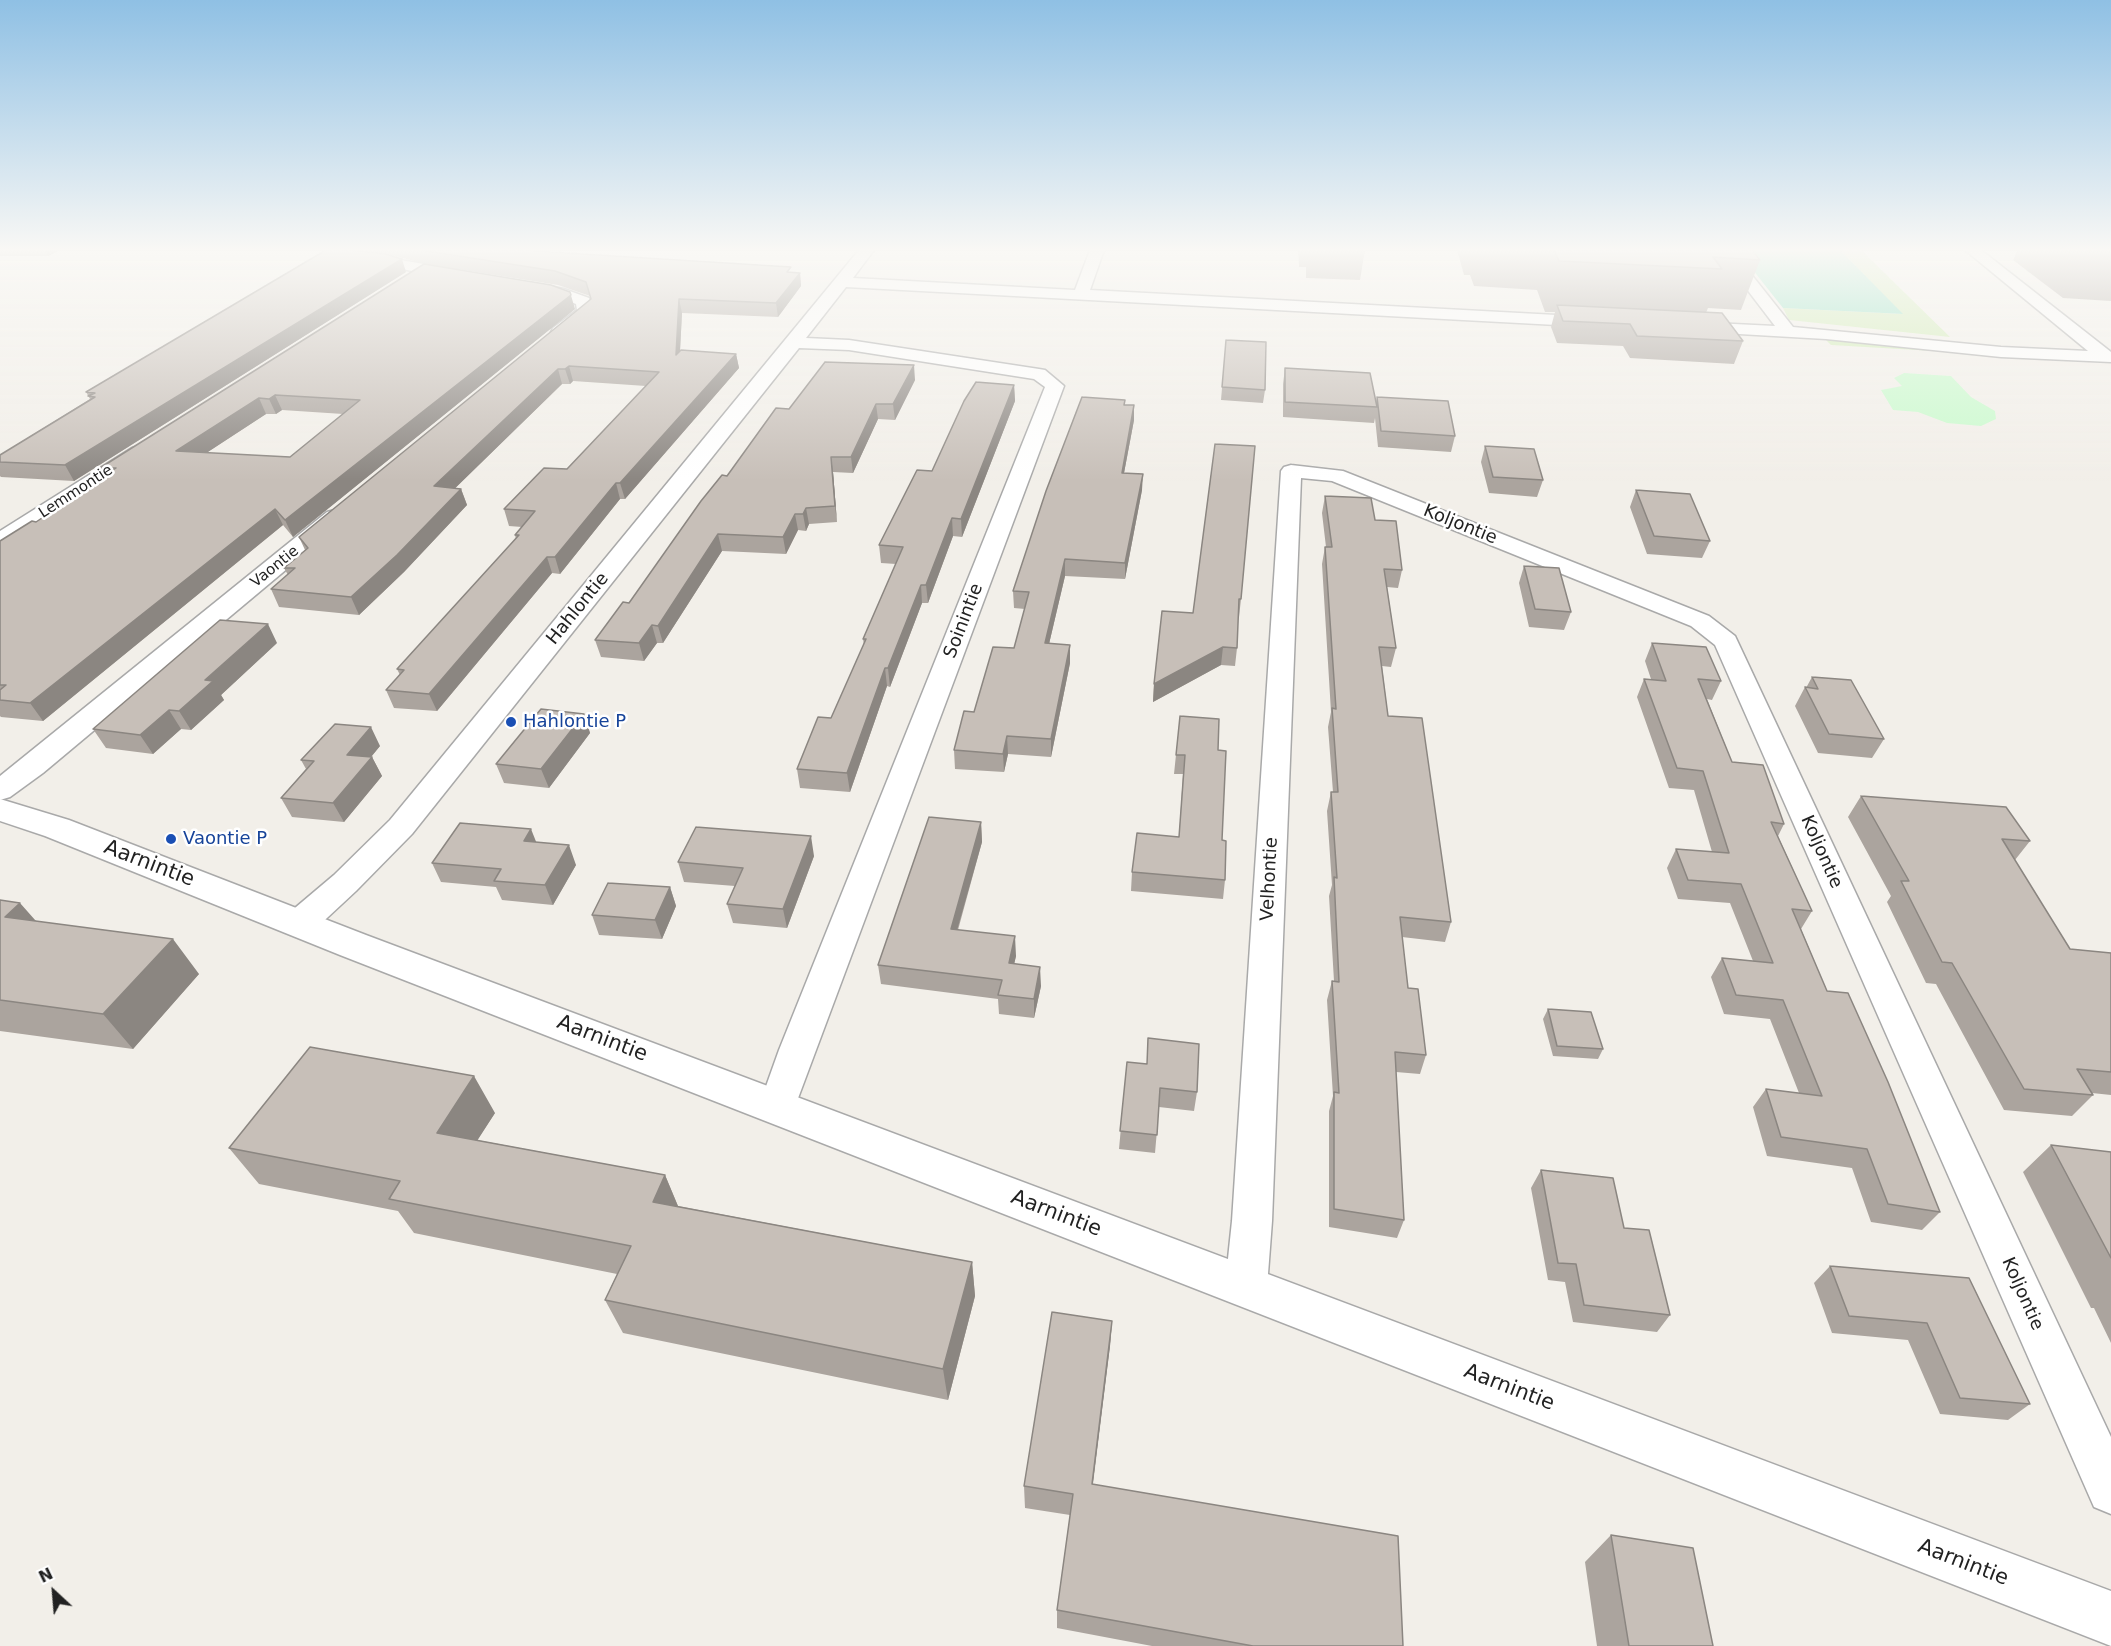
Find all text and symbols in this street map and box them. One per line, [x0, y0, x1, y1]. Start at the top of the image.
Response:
street label: Lemmontie [36, 461, 116, 523]
street label: Koljontie [1420, 500, 1500, 550]
street label: Vaontie [247, 542, 303, 592]
street label: Hahlontie [542, 569, 614, 649]
street label: Soinintie [940, 581, 988, 661]
place label: Hahlontie P [523, 711, 626, 733]
marker: Hahlontie P [504, 715, 518, 729]
street label: Koljontie [1795, 812, 1847, 892]
place label: Vaontie P [183, 828, 267, 850]
marker: Vaontie P [164, 832, 178, 846]
street label: Aarnintie [100, 835, 198, 893]
street label: Velhontie [1257, 837, 1283, 921]
street label: Aarnintie [553, 1010, 651, 1068]
street label: Aarnintie [1007, 1185, 1105, 1243]
street label: Koljontie [1996, 1254, 2048, 1334]
street label: Aarnintie [1460, 1359, 1558, 1417]
street label: Aarnintie [1914, 1534, 2012, 1592]
north arrow [24, 1562, 84, 1622]
text: N [36, 1564, 56, 1587]

